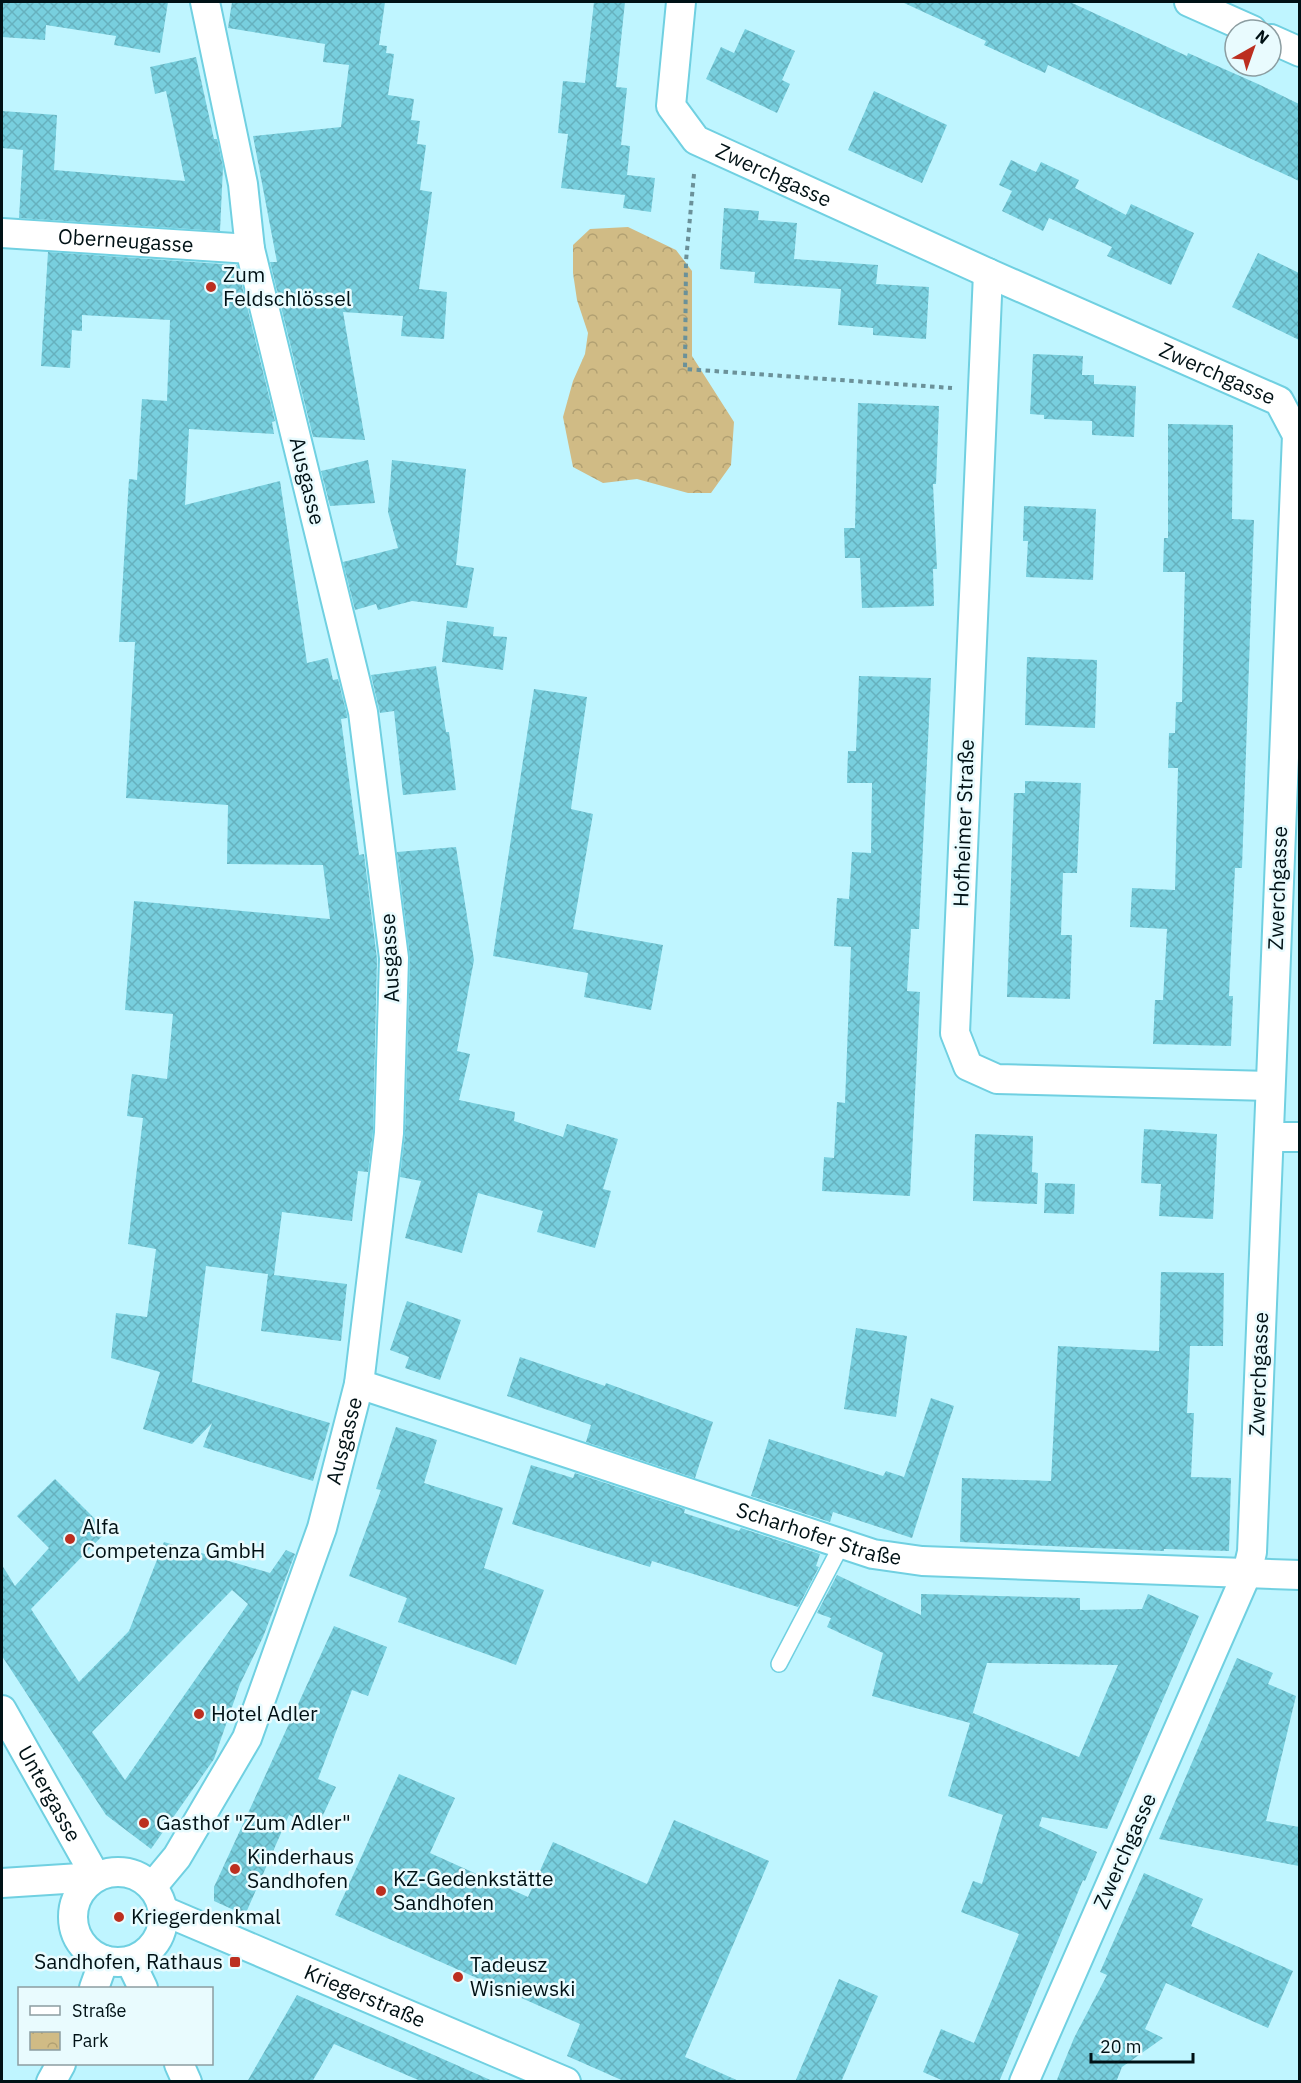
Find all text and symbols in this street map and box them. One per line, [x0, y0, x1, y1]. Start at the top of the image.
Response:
north arrow [1223, 18, 1283, 78]
text: N [1252, 25, 1274, 48]
street label: Zwerchgasse [712, 136, 836, 213]
street label: Oberneugasse [57, 222, 194, 258]
place label: Zum Feldschlössel [223, 260, 352, 312]
marker: Zum Feldschlössel [204, 280, 218, 294]
street label: Zwerchgasse [1155, 335, 1280, 411]
street label: Ausgasse [284, 434, 332, 528]
street label: Hofheimer Straße [946, 739, 980, 907]
street label: Zwerchgasse [1261, 826, 1293, 950]
street label: Ausgasse [373, 913, 405, 1003]
street label: Zwerchgasse [1242, 1312, 1274, 1436]
street label: Ausgasse [319, 1394, 368, 1488]
street label: Scharhofer Straße [733, 1495, 903, 1571]
place label: Alfa Competenza GmbH [82, 1512, 265, 1564]
marker: Alfa Competenza GmbH [63, 1532, 77, 1546]
place label: Hotel Adler [211, 1699, 318, 1727]
marker: Hotel Adler [192, 1707, 206, 1721]
street label: Untergasse [12, 1740, 88, 1846]
street label: Zwerchgasse [1086, 1788, 1162, 1913]
place label: Gasthof "Zum Adler" [156, 1808, 351, 1836]
marker: Gasthof "Zum Adler" [137, 1816, 151, 1830]
place label: Kinderhaus Sandhofen [247, 1842, 354, 1894]
marker: Kinderhaus Sandhofen [228, 1862, 242, 1876]
place label: KZ-Gedenkstätte Sandhofen [393, 1864, 554, 1916]
marker: KZ-Gedenkstätte Sandhofen [374, 1884, 388, 1898]
place label: Kriegerdenkmal [131, 1902, 281, 1930]
marker: Kriegerdenkmal [112, 1910, 126, 1924]
place label: Sandhofen, Rathaus [34, 1947, 223, 1975]
place label: Tadeusz Wisniewski [470, 1950, 575, 2002]
marker: Sandhofen, Rathaus [228, 1955, 242, 1969]
street label: Kriegerstraße [300, 1957, 430, 2034]
marker: Tadeusz Wisniewski [451, 1970, 465, 1984]
legend [18, 1987, 213, 2065]
text: Straße [72, 1999, 126, 2022]
scale bar [1091, 2026, 1193, 2064]
text: Park [72, 2029, 109, 2052]
text: 20 m [1100, 2035, 1142, 2058]

